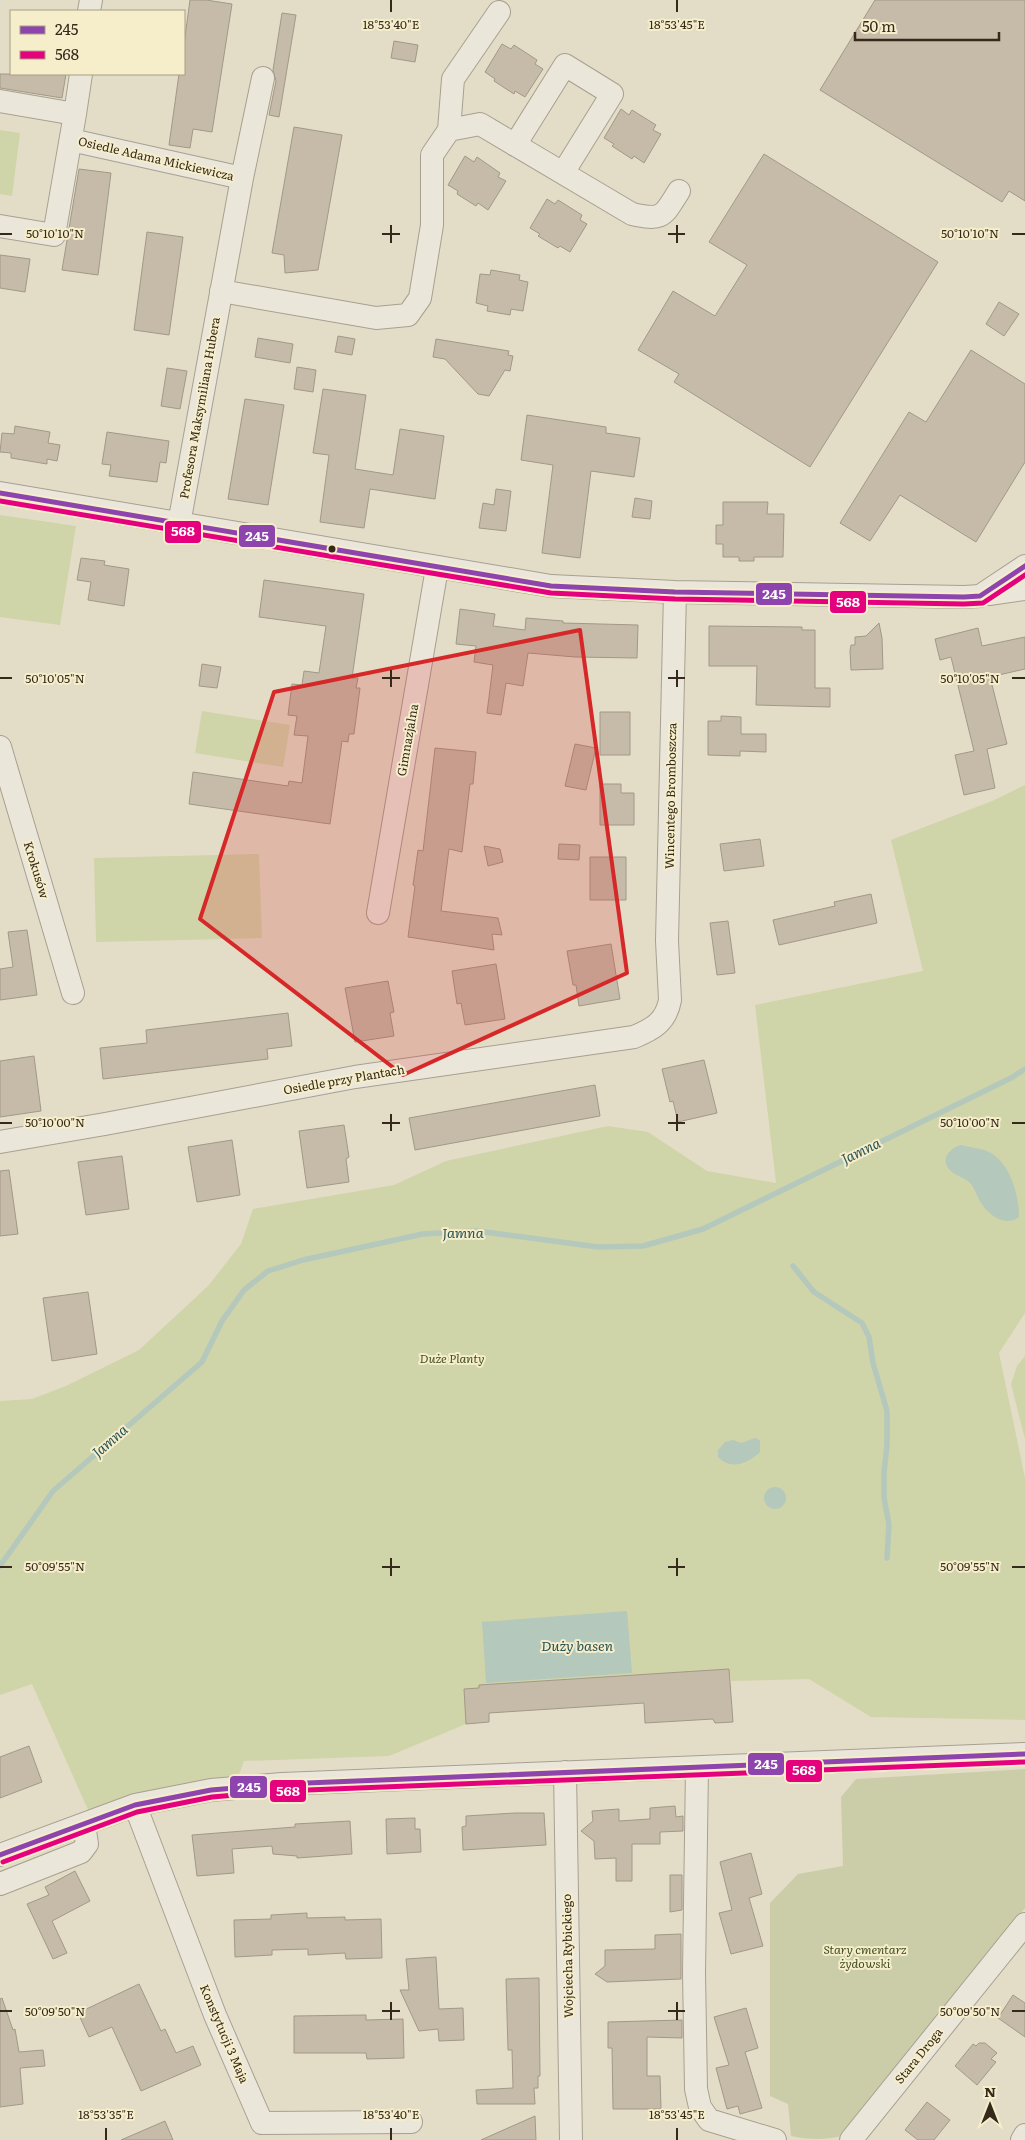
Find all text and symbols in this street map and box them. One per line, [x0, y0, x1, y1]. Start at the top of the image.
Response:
legend [10, 10, 185, 75]
scale bar [855, 10, 999, 42]
text: 50 m [862, 14, 896, 37]
text: 18°53'40"E [363, 15, 420, 33]
text: 18°53'45"E [649, 15, 705, 33]
text: 245 [55, 17, 79, 40]
text: 568 [55, 42, 79, 65]
street label: Osiedle Adama Mickiewicza [77, 131, 236, 185]
text: 50°10'10"N [26, 224, 84, 242]
text: 50°10'10"N [941, 224, 999, 242]
street label: Profesora Maksymiliana Hubera [174, 315, 224, 500]
line badge: 568 [164, 520, 202, 544]
text: 568 [171, 520, 195, 540]
line badge: 245 [238, 524, 276, 548]
text: 245 [245, 525, 269, 545]
unlabelled marker [327, 544, 337, 554]
line badge: 245 [755, 582, 793, 606]
text: 245 [762, 583, 786, 603]
line badge: 568 [829, 590, 867, 614]
text: 568 [836, 591, 860, 611]
text: 50°10'05"N [25, 669, 85, 687]
text: 50°10'05"N [940, 669, 1000, 687]
street label: Gimnazjalna [392, 702, 422, 777]
street label: Wincentego Bromboszcza [660, 722, 680, 869]
street label: Krokusów [20, 839, 54, 901]
street label: Osiedle przy Plantach [282, 1059, 406, 1099]
text: 50°10'00"N [25, 1113, 85, 1131]
text: 50°10'00"N [940, 1113, 1000, 1131]
water label: Jamna [838, 1132, 884, 1168]
water label: Jamna [442, 1222, 484, 1242]
park label: Duże Planty [420, 1349, 484, 1367]
water label: Jamna [87, 1419, 131, 1461]
text: 50°09'55"N [25, 1557, 85, 1575]
text: 50°09'55"N [940, 1557, 1000, 1575]
water label: Duży basen [541, 1635, 614, 1655]
line badge: 245 [747, 1752, 785, 1776]
text: 245 [754, 1753, 778, 1773]
line badge: 568 [785, 1759, 823, 1783]
text: 568 [792, 1759, 816, 1779]
line badge: 245 [229, 1775, 268, 1799]
text: 245 [237, 1776, 261, 1796]
line badge: 568 [269, 1779, 307, 1803]
text: 568 [276, 1780, 300, 1800]
street label: Wojciecha Rybickiego [557, 1894, 577, 2018]
park label: Stary cmentarz żydowski [823, 1940, 907, 1972]
street label: Konstytucji 3 Maja [196, 1981, 254, 2086]
text: 50°09'50"N [25, 2002, 85, 2020]
text: 50°09'50"N [940, 2002, 1000, 2020]
street label: Stara Droga [890, 2023, 947, 2087]
north arrow [965, 2080, 1015, 2130]
text: N [984, 2081, 996, 2101]
text: 18°53'35"E [78, 2105, 134, 2123]
text: 18°53'40"E [363, 2105, 420, 2123]
text: 18°53'45"E [649, 2105, 705, 2123]

